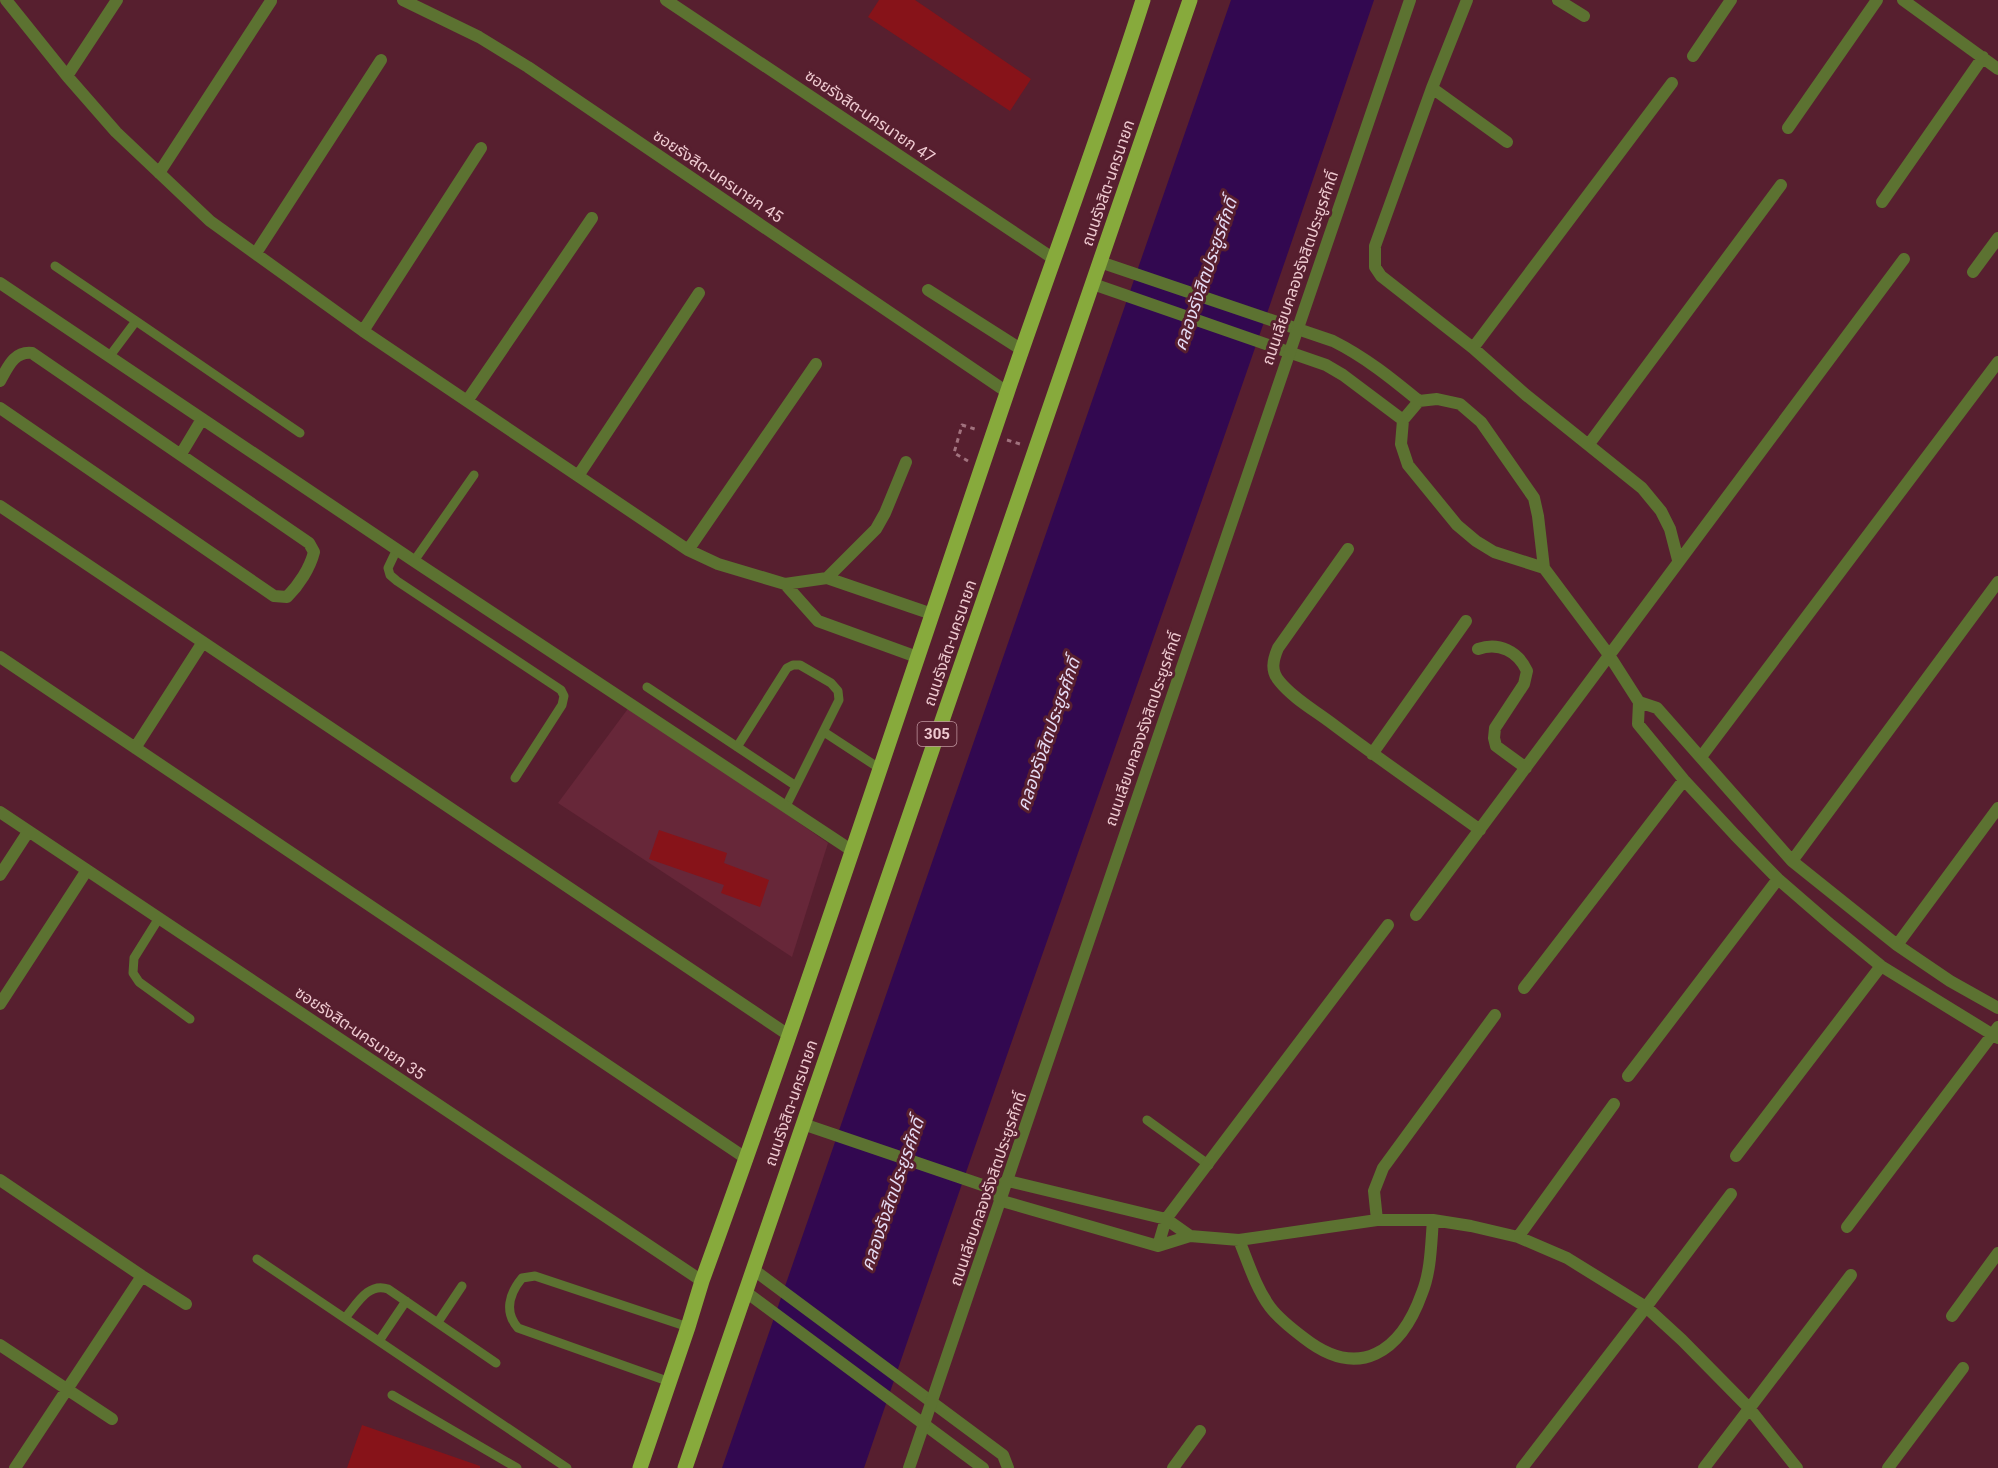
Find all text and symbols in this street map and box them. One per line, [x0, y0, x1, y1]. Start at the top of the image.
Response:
street label: ซอยรังสิต-นครนายก 47 [801, 65, 939, 167]
street label: ถนนรังสิต-นครนายก [1077, 117, 1139, 249]
street label: ซอยรังสิต-นครนายก 45 [649, 125, 787, 227]
street label: ถนนเลียบคลองรังสิตประยูรศักดิ์ [1258, 168, 1342, 368]
water label: คลองรังสิตประยูรศักดิ์ [1169, 190, 1244, 353]
street label: ถนนรังสิต-นครนายก [919, 577, 981, 709]
street label: ถนนเลียบคลองรังสิตประยูรศักดิ์ [1101, 629, 1185, 829]
water label: คลองรังสิตประยูรศักดิ์ [1012, 650, 1087, 813]
road number: 305 [918, 722, 956, 746]
street label: ซอยรังสิต-นครนายก 35 [291, 982, 429, 1084]
street label: ถนนรังสิต-นครนายก [760, 1037, 822, 1169]
street label: ถนนเลียบคลองรังสิตประยูรศักดิ์ [946, 1089, 1030, 1289]
water label: คลองรังสิตประยูรศักดิ์ [856, 1110, 931, 1273]

